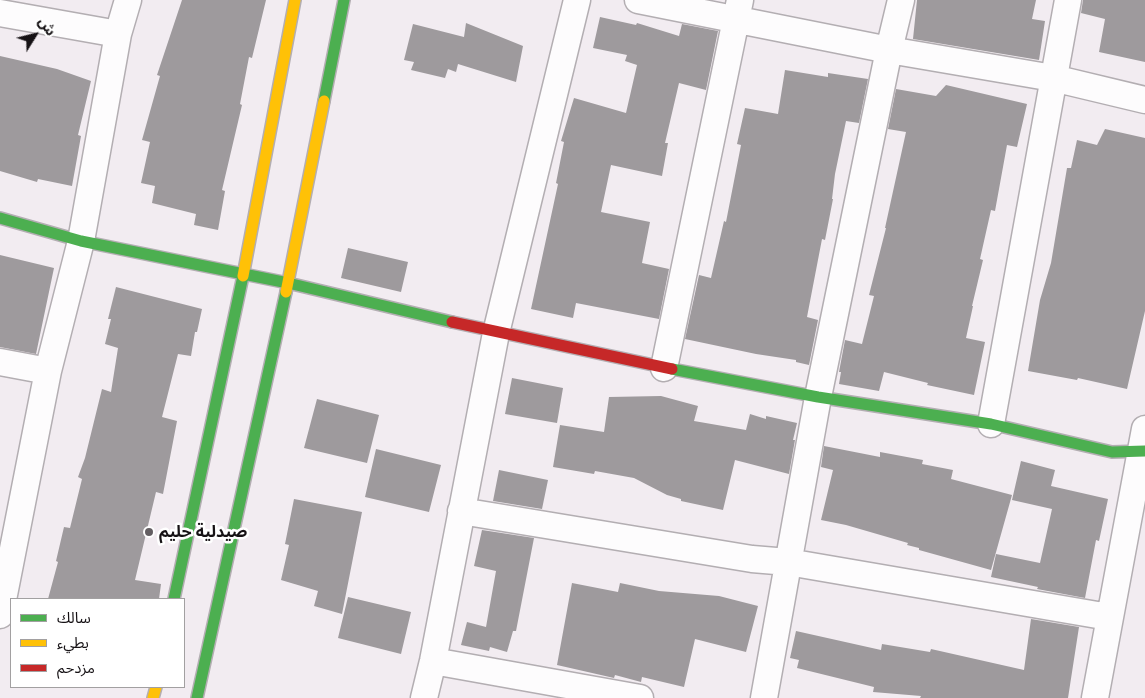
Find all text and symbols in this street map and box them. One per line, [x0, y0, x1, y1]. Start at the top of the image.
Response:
north arrow [10, 10, 60, 60]
text: ش [34, 13, 61, 39]
place label: صيدلية حليم [159, 522, 247, 542]
marker: صيدلية حليم [143, 526, 155, 538]
legend [10, 598, 185, 688]
text: سالك [57, 607, 91, 627]
text: بطيء [57, 632, 89, 652]
text: مزدحم [57, 657, 95, 677]

